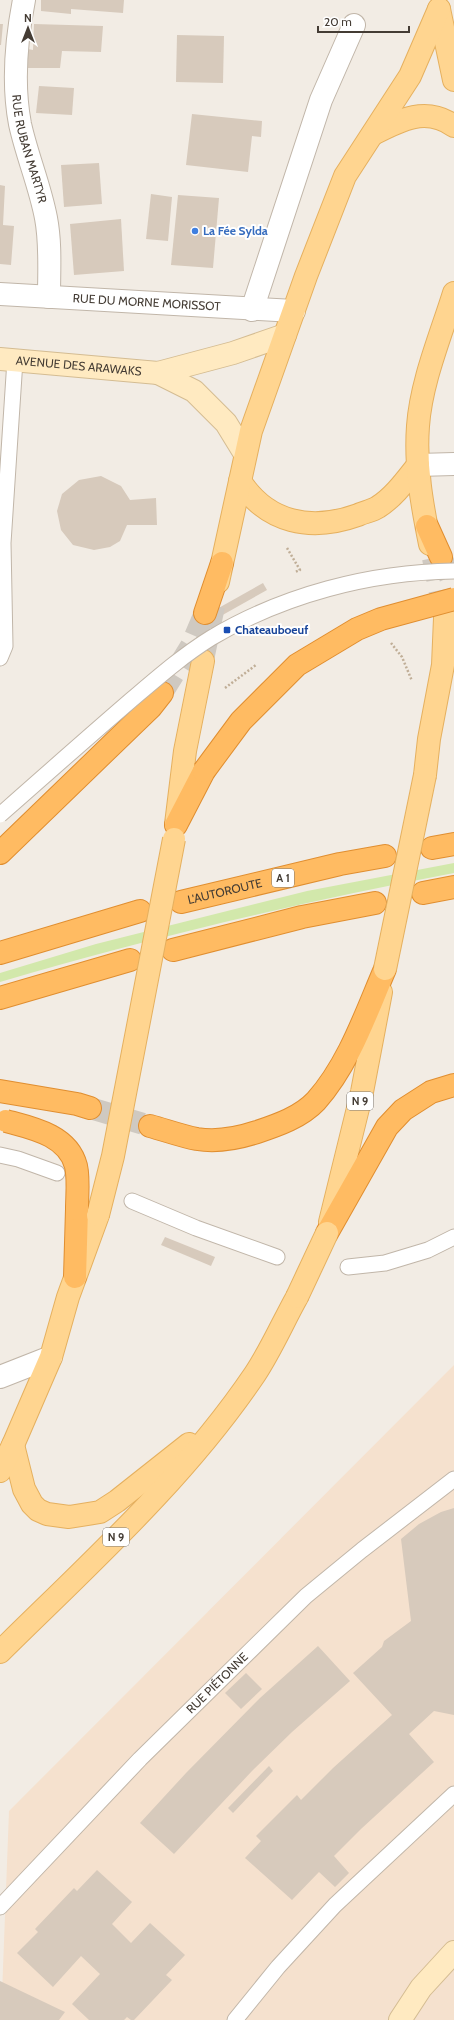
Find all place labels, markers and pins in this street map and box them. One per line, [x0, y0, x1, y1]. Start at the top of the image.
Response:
place label: La Fée Sylda [203, 223, 268, 238]
marker: La Fée Sylda [190, 226, 200, 236]
place label: Chateauboeuf [235, 622, 308, 637]
marker: Chateauboeuf [222, 625, 232, 635]

